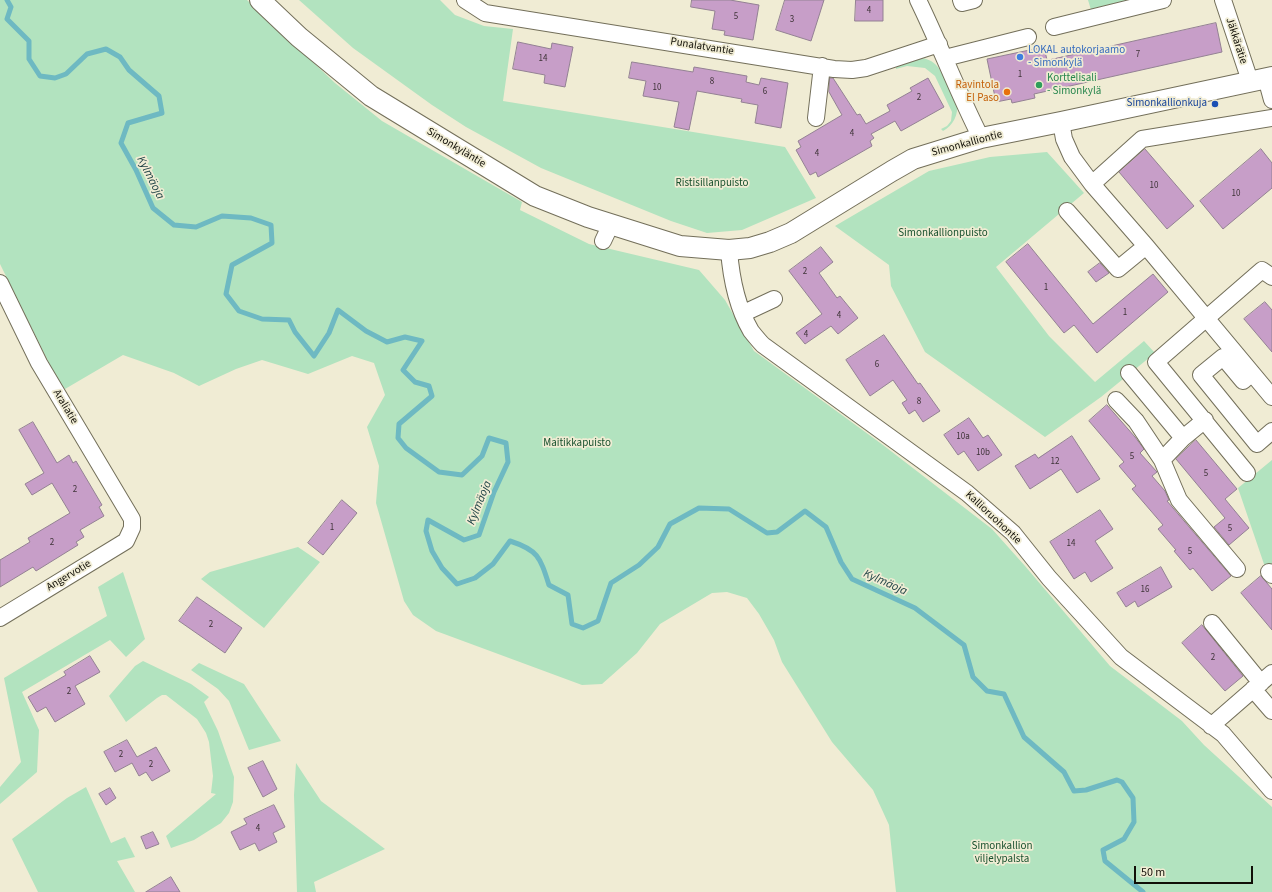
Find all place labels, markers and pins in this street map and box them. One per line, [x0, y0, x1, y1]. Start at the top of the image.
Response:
place label: LOKAL autokorjaamo - Simonkylä [1028, 44, 1125, 70]
marker: LOKAL autokorjaamo - Simonkylä [1015, 52, 1025, 62]
place label: Korttelisali - Simonkylä [1047, 72, 1101, 98]
place label: Ravintola El Paso [955, 79, 999, 105]
marker: Korttelisali - Simonkylä [1034, 80, 1044, 90]
marker: Ravintola El Paso [1002, 87, 1012, 97]
place label: Simonkallionkuja [1127, 97, 1207, 111]
marker: Simonkallionkuja [1210, 99, 1220, 109]

